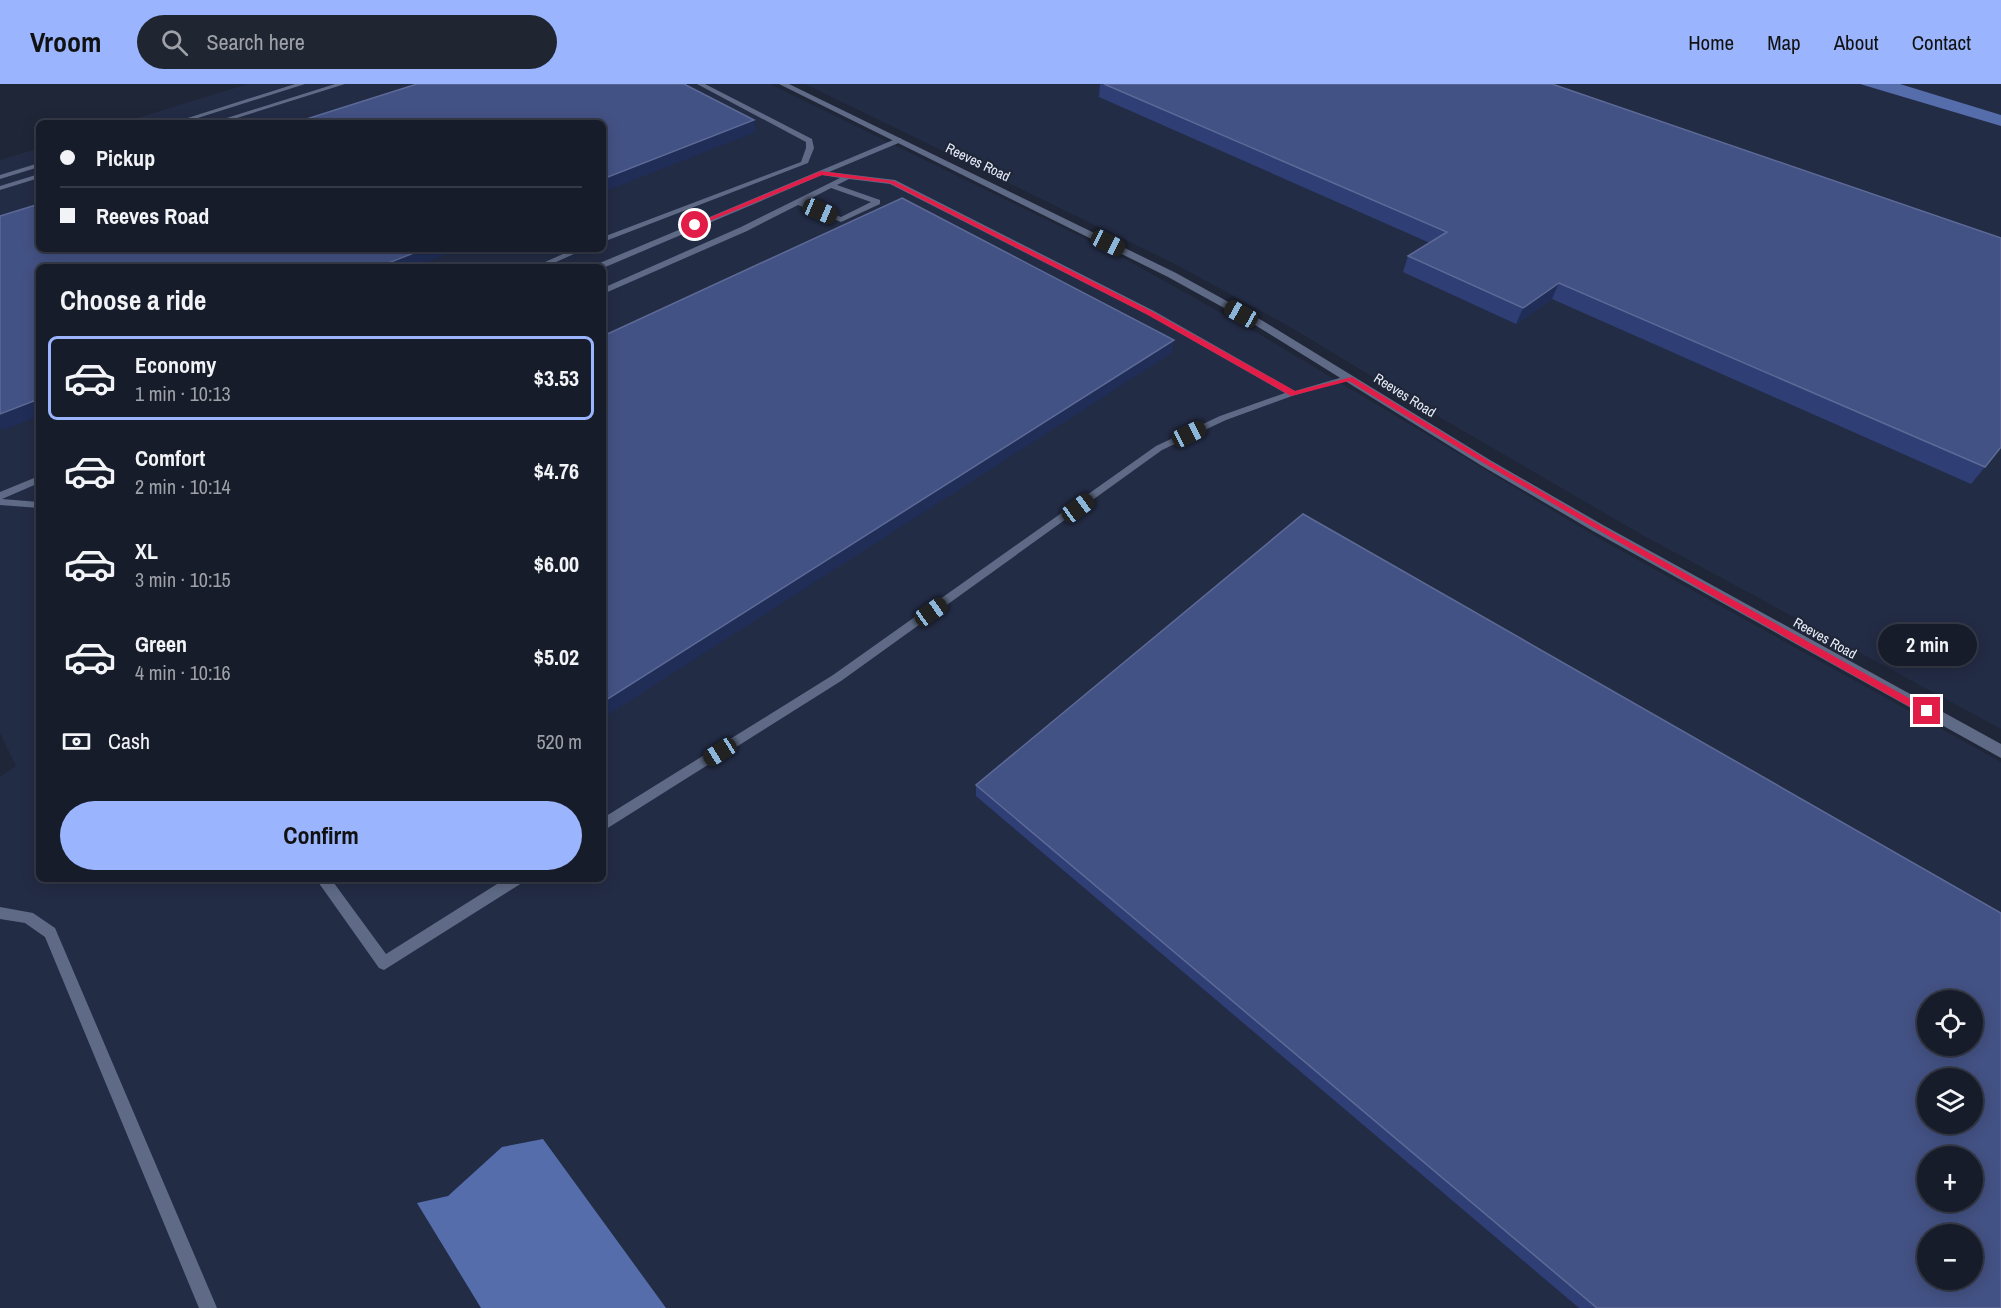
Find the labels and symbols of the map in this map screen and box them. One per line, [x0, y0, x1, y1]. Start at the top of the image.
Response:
street label: Reeves Road [943, 139, 1013, 185]
car [800, 196, 840, 226]
route start [681, 211, 708, 238]
car [1088, 227, 1128, 259]
car [1221, 297, 1261, 331]
street label: Reeves Road [1371, 369, 1439, 421]
car [1169, 418, 1209, 450]
car [1058, 490, 1098, 526]
car [911, 594, 951, 630]
street label: Reeves Road [1790, 613, 1860, 663]
callout: 2 min [1878, 624, 1976, 666]
route end [1913, 697, 1940, 724]
car [700, 735, 740, 769]

